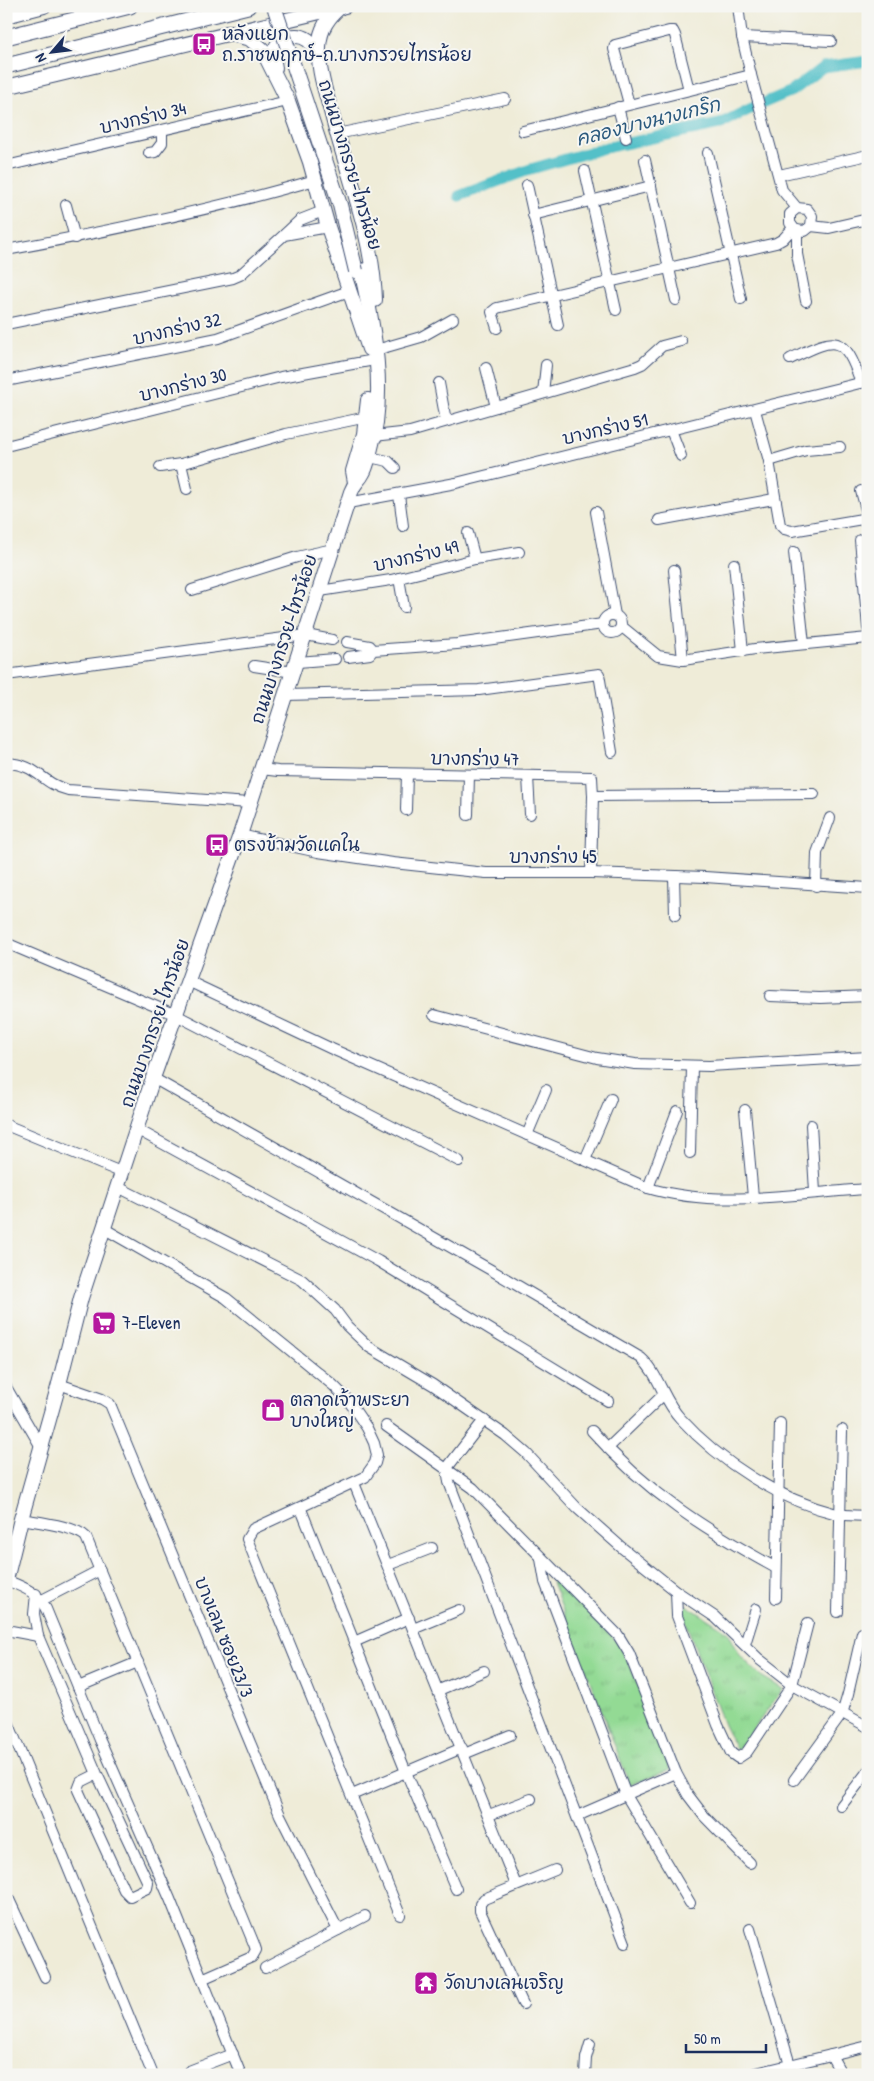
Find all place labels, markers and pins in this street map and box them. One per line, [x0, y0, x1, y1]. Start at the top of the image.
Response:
place label: หลังแยก ถ.ราชพฤกษ์-ถ.บางกรวยไทรน้อย [222, 21, 472, 67]
bus stop icon: หลังแยก ถ.ราชพฤกษ์-ถ.บางกรวยไทรน้อย [191, 31, 217, 57]
bus stop icon: ตรงข้ามวัดแคใน [204, 832, 230, 858]
place label: ตรงข้ามวัดแคใน [234, 832, 360, 857]
supermarket icon: 7-Eleven [91, 1310, 117, 1336]
place label: 7-Eleven [122, 1310, 181, 1335]
place label: ตลาดเจ้าพระยา บางใหญ่ [290, 1387, 410, 1433]
shop icon: ตลาดเจ้าพระยา บางใหญ่ [260, 1397, 286, 1423]
temple icon: วัดบางเลนเจริญ [413, 1970, 439, 1996]
place label: วัดบางเลนเจริญ [444, 1970, 564, 1995]

